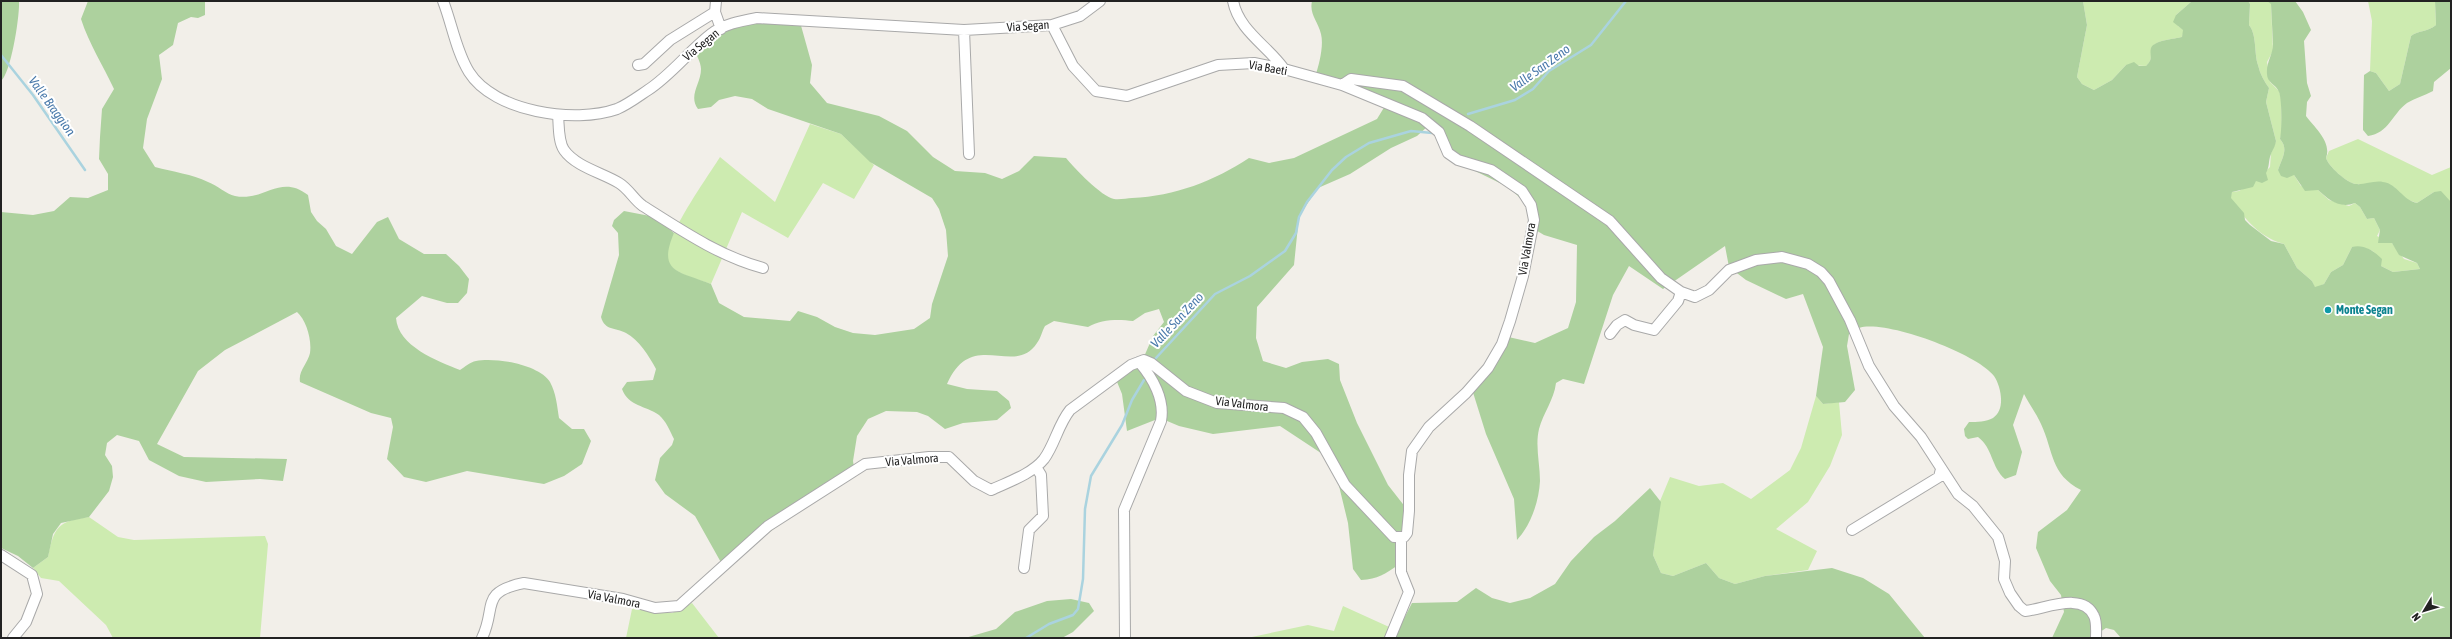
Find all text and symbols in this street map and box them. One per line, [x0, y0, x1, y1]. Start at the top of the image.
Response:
street label: Via Segan [1006, 18, 1050, 34]
street label: Via Segan [680, 26, 722, 64]
water label: Valle San Zeno [1507, 41, 1573, 95]
street label: Via Baeti [1248, 58, 1288, 78]
water label: Valle Braggion [26, 73, 79, 139]
street label: Via Valmora [1515, 222, 1539, 276]
water label: Valle San Zeno [1148, 289, 1206, 351]
place label: Monte Segan [2336, 303, 2393, 317]
marker: Monte Segan [2323, 305, 2333, 315]
street label: Via Valmora [1215, 394, 1269, 414]
street label: Via Valmora [885, 451, 939, 469]
street label: Via Valmora [586, 587, 642, 611]
north arrow [2404, 591, 2444, 631]
text: N [2409, 611, 2423, 623]

